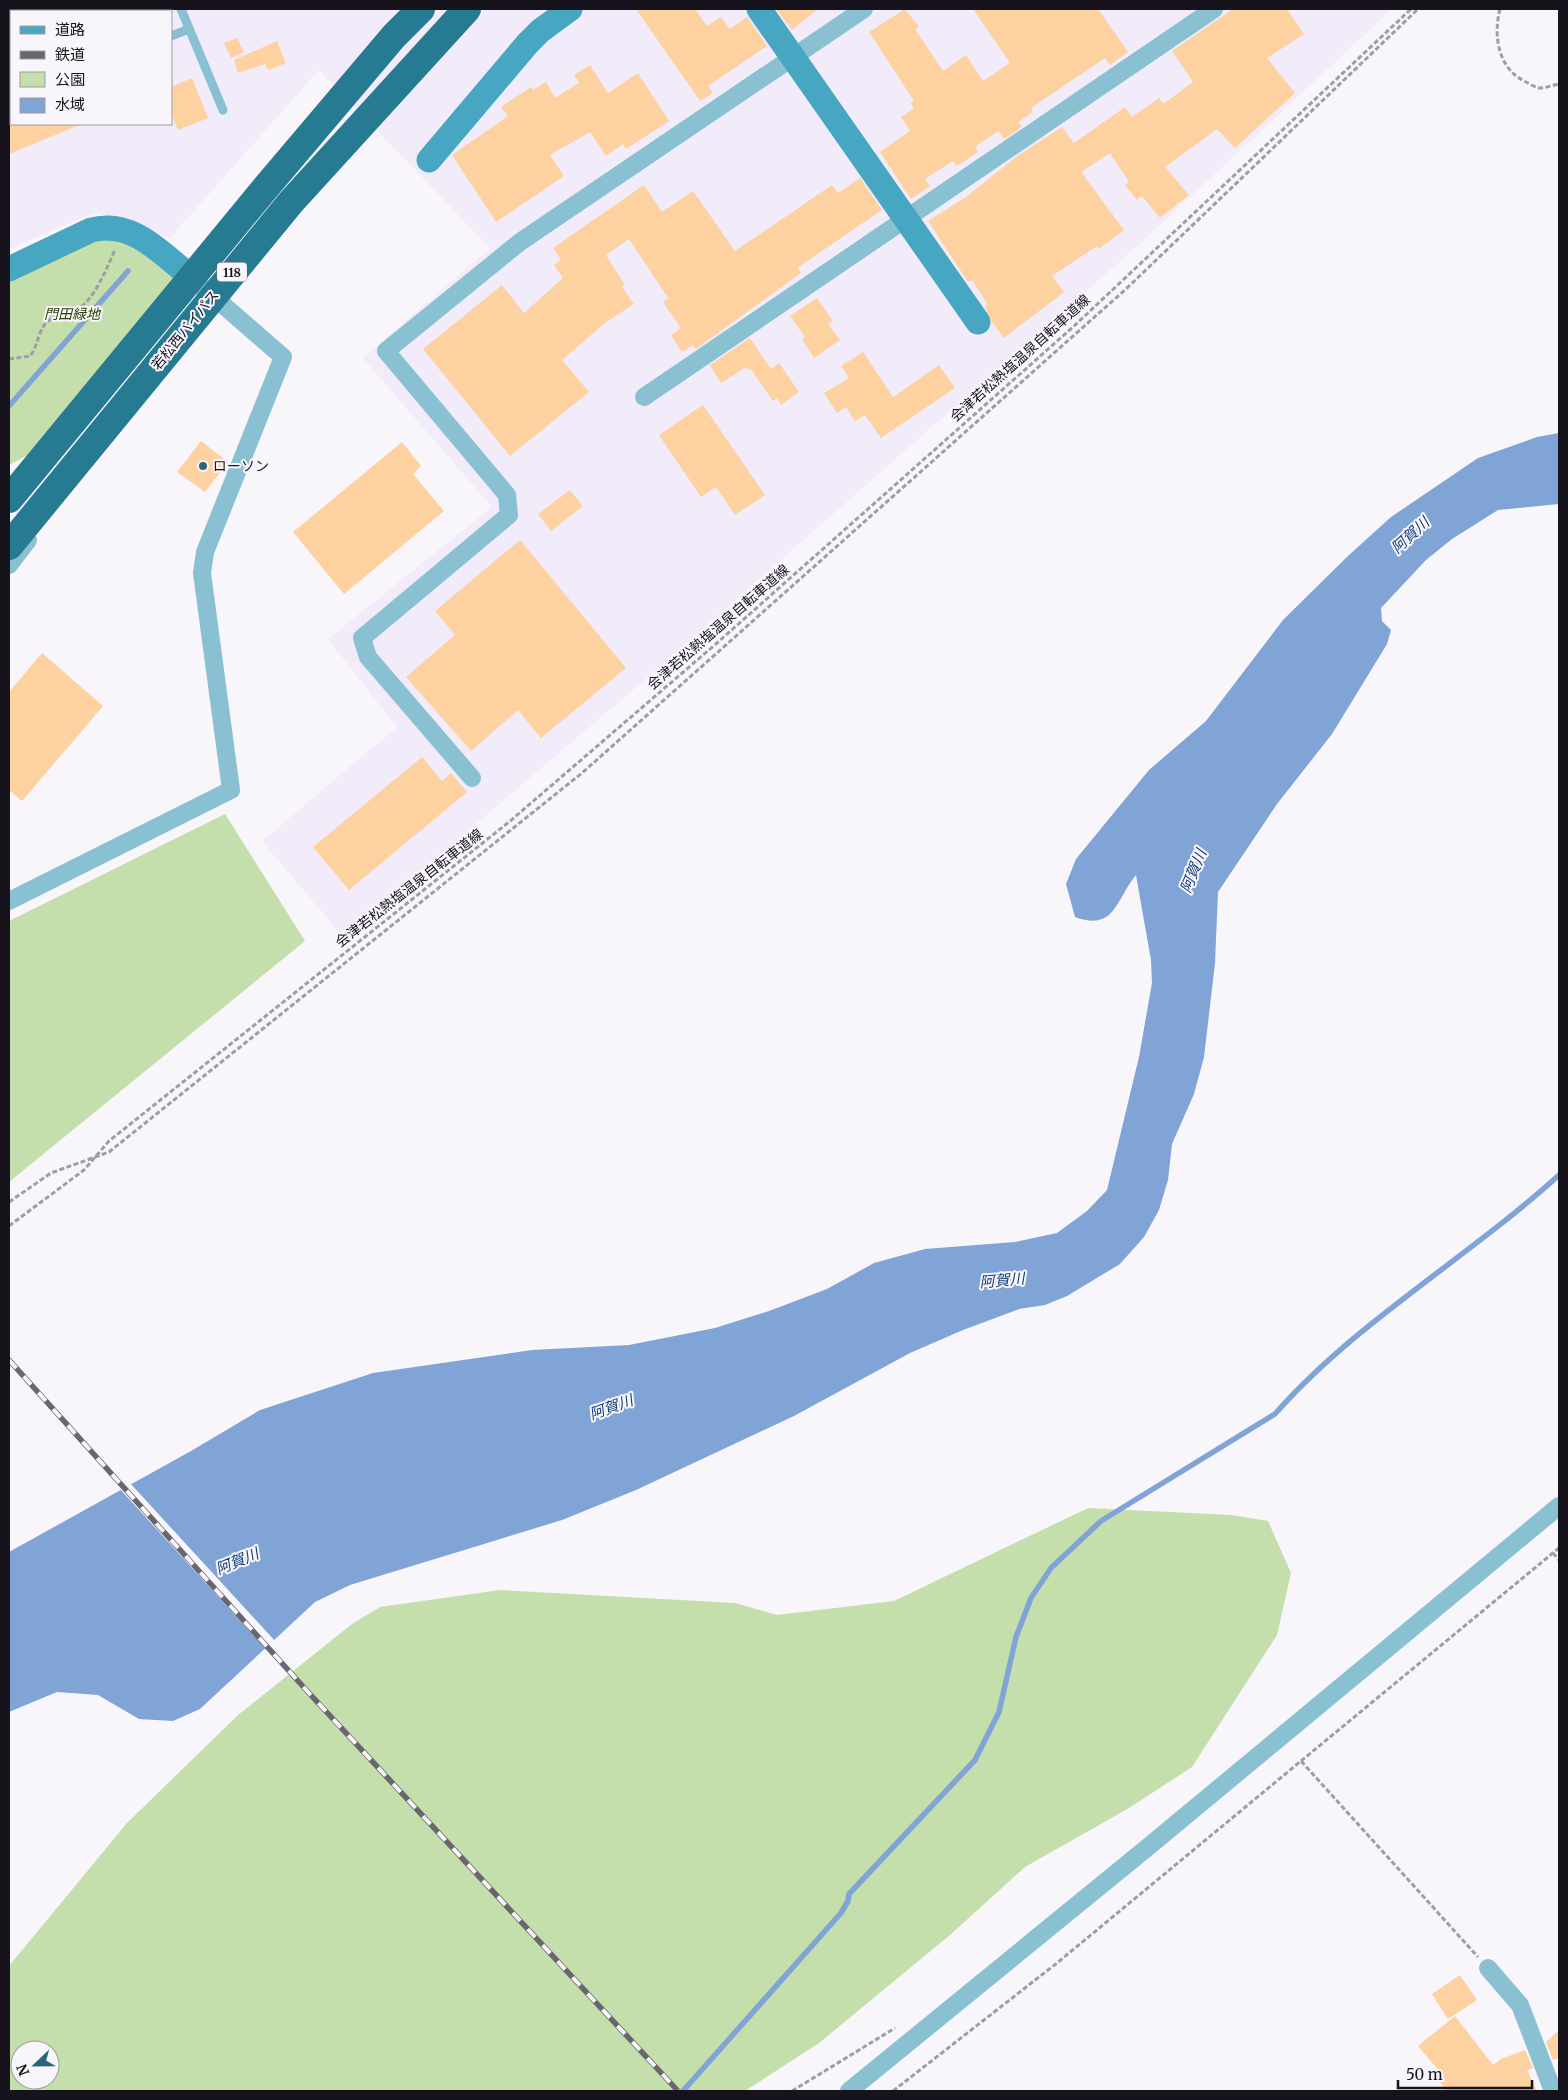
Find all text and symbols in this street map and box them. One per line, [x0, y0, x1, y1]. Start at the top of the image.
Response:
legend [10, 10, 172, 125]
text: 道路 [55, 20, 85, 39]
text: 鉄道 [55, 45, 85, 64]
text: 公園 [55, 70, 85, 89]
text: 水域 [55, 95, 85, 114]
road number: 118 [217, 262, 247, 282]
street label: 若松西バイパス [147, 286, 223, 374]
street label: 会津若松熱塩温泉自転車道線 [946, 290, 1094, 426]
park label: 門田緑地 [44, 305, 102, 323]
place label: ローソン [213, 457, 269, 475]
marker: ローソン [197, 460, 209, 472]
water label: 阿賀川 [1387, 511, 1434, 557]
street label: 会津若松熱塩温泉自転車道線 [643, 561, 793, 693]
street label: 会津若松熱塩温泉自転車道線 [332, 825, 486, 951]
water label: 阿賀川 [1176, 845, 1211, 895]
water label: 阿賀川 [979, 1268, 1027, 1291]
water label: 阿賀川 [587, 1390, 637, 1424]
water label: 阿賀川 [213, 1543, 263, 1579]
north arrow [10, 2040, 60, 2090]
scale bar [1398, 2058, 1532, 2090]
text: N [13, 2061, 33, 2078]
text: 50 m [1406, 2065, 1443, 2084]

